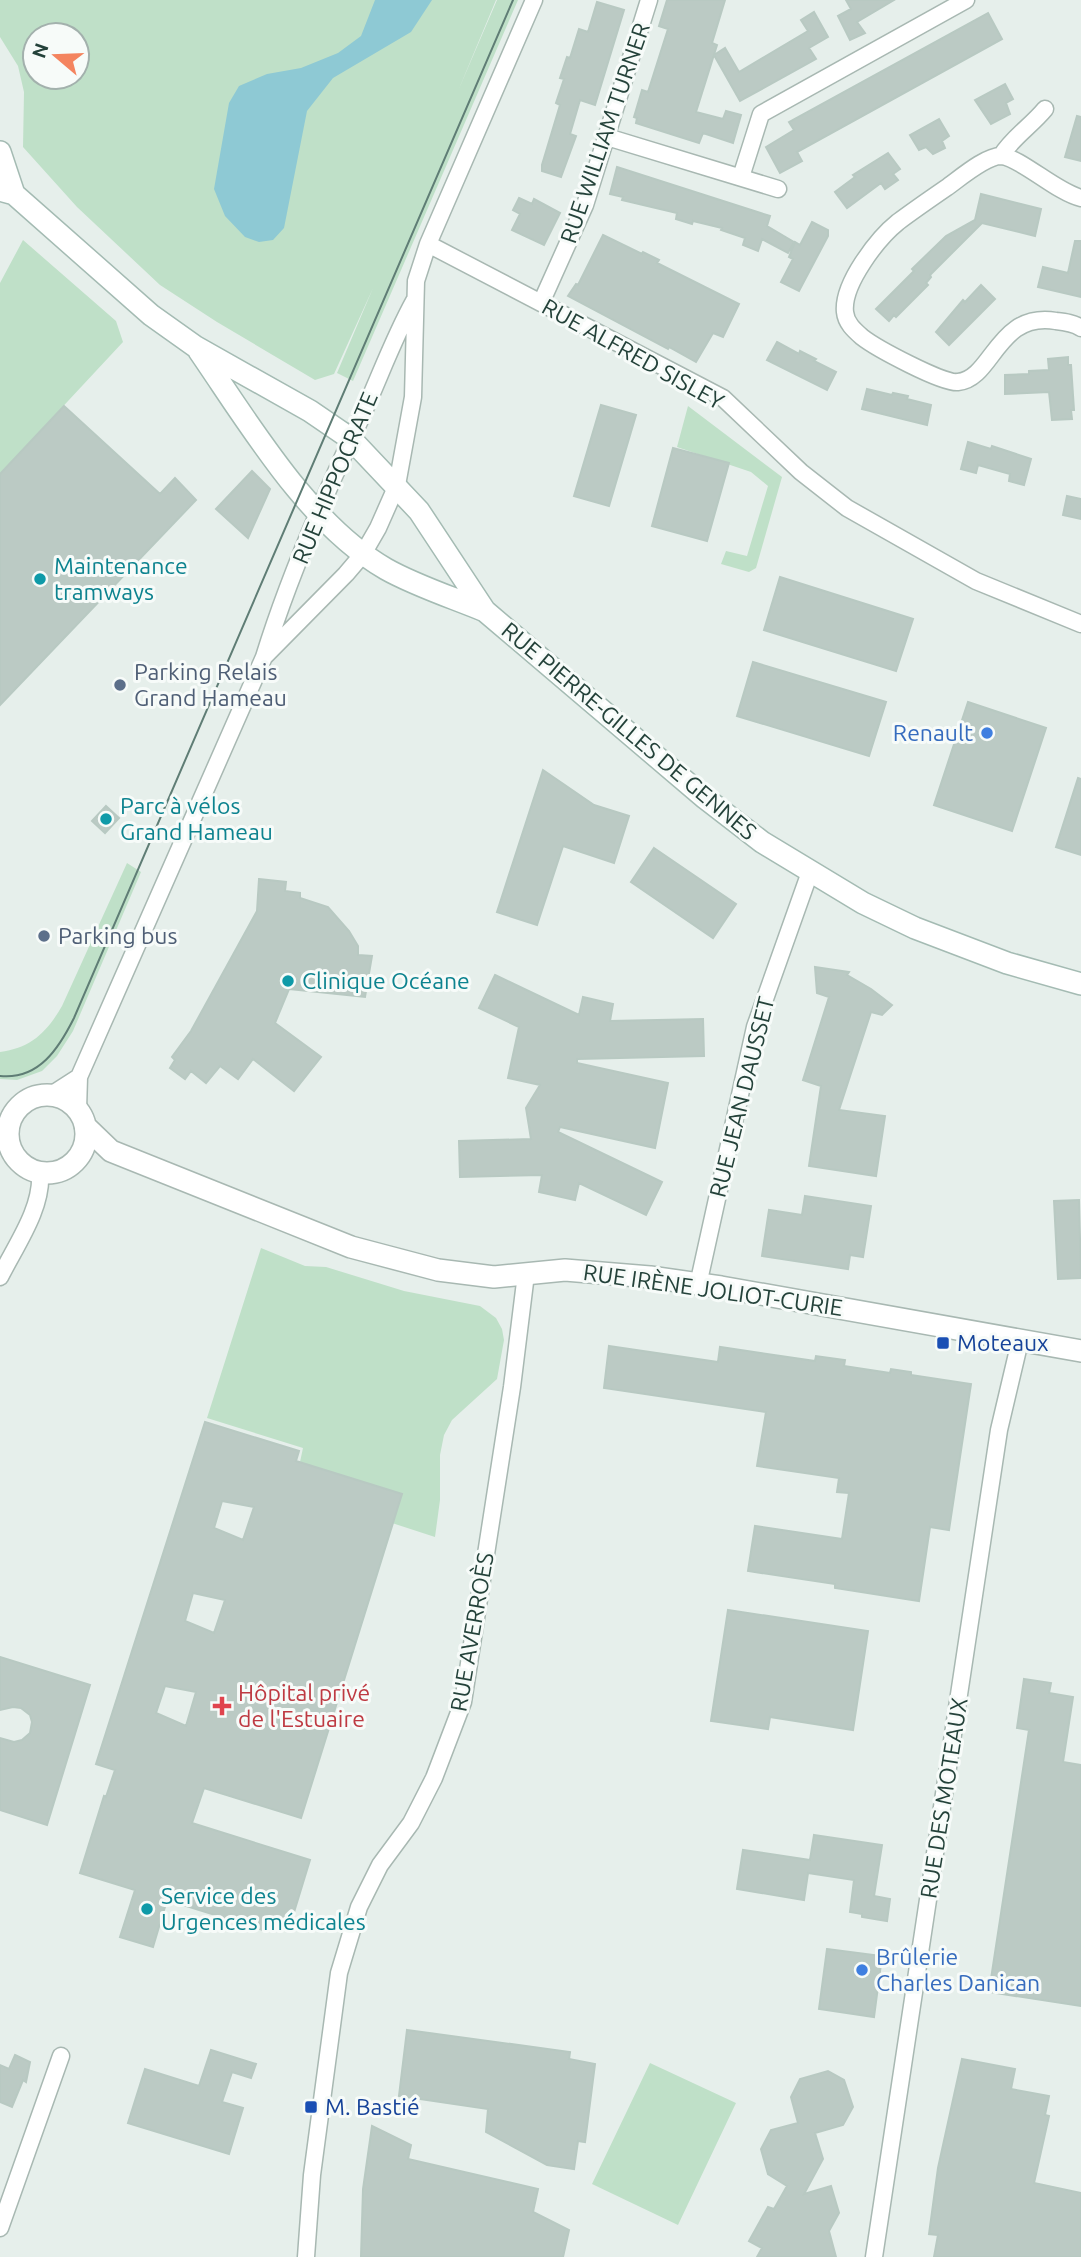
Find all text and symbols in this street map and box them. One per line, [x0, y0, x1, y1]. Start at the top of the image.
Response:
street label: RUE WILLIAM TURNER [555, 19, 654, 246]
north arrow [21, 21, 91, 91]
text: N [27, 40, 53, 61]
street label: RUE ALFRED SISLEY [538, 293, 729, 414]
street label: RUE HIPPOCRATE [287, 388, 382, 567]
place label: Maintenance tramways [54, 553, 188, 604]
marker: Maintenance tramways [32, 571, 48, 587]
street label: RUE PIERRE-GILLES DE GENNES [497, 617, 762, 844]
place label: Parking Relais Grand Hameau [134, 659, 287, 710]
marker: Parking Relais Grand Hameau [112, 677, 128, 693]
place label: Renault [893, 720, 973, 745]
marker: Renault [979, 725, 995, 741]
place label: Parc à vélos Grand Hameau [120, 793, 273, 844]
marker: Parc à vélos Grand Hameau [98, 811, 114, 827]
place label: Parking bus [58, 923, 178, 948]
marker: Parking bus [36, 928, 52, 944]
place label: Clinique Océane [302, 968, 470, 993]
marker: Clinique Océane [280, 973, 296, 989]
street label: RUE JEAN DAUSSET [704, 994, 779, 1200]
street label: RUE IRÈNE JOLIOT-CURIE [582, 1258, 845, 1320]
place label: Moteaux [957, 1330, 1049, 1355]
marker: Moteaux [935, 1335, 951, 1351]
street label: RUE AVERROÈS [444, 1550, 498, 1713]
place label: Hôpital privé de l'Estuaire [238, 1680, 370, 1731]
marker: Hôpital privé de l'Estuaire [212, 1696, 232, 1716]
street label: RUE DES MOTEAUX [915, 1696, 972, 1900]
place label: Service des Urgences médicales [161, 1883, 366, 1934]
marker: Service des Urgences médicales [139, 1901, 155, 1917]
place label: Brûlerie Charles Danican [876, 1944, 1040, 1995]
marker: Brûlerie Charles Danican [854, 1962, 870, 1978]
place label: M. Bastié [325, 2094, 420, 2119]
marker: M. Bastié [303, 2099, 319, 2115]

